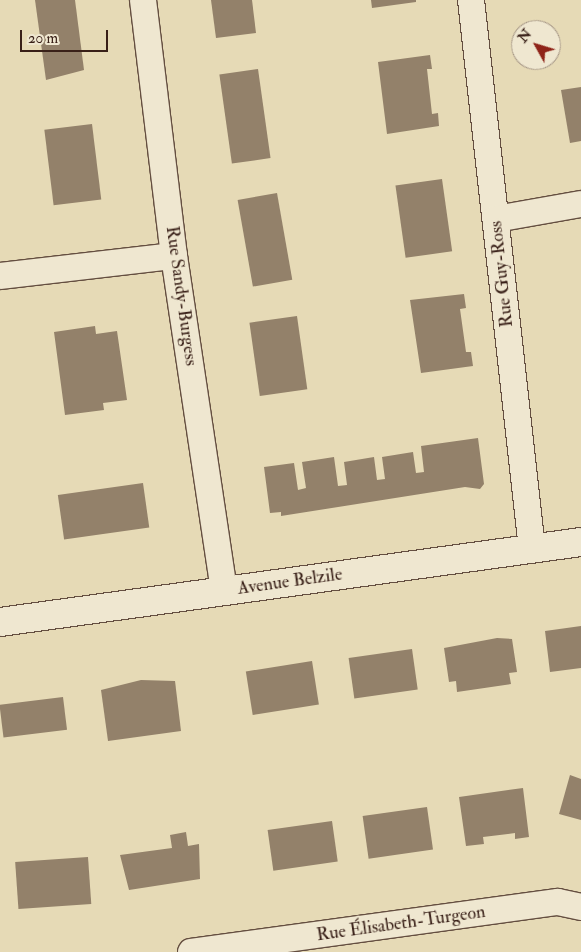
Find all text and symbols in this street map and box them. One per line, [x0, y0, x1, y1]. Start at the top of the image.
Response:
scale bar [22, 20, 110, 52]
north arrow [511, 20, 561, 70]
text: N [514, 26, 535, 46]
text: 20 m [28, 29, 58, 48]
street label: Rue Guy-Ross [486, 220, 518, 328]
street label: Rue Sandy-Burgess [161, 225, 201, 367]
street label: Avenue Belzile [236, 564, 344, 600]
street label: Rue Élisabeth-Turgeon [315, 901, 487, 947]

